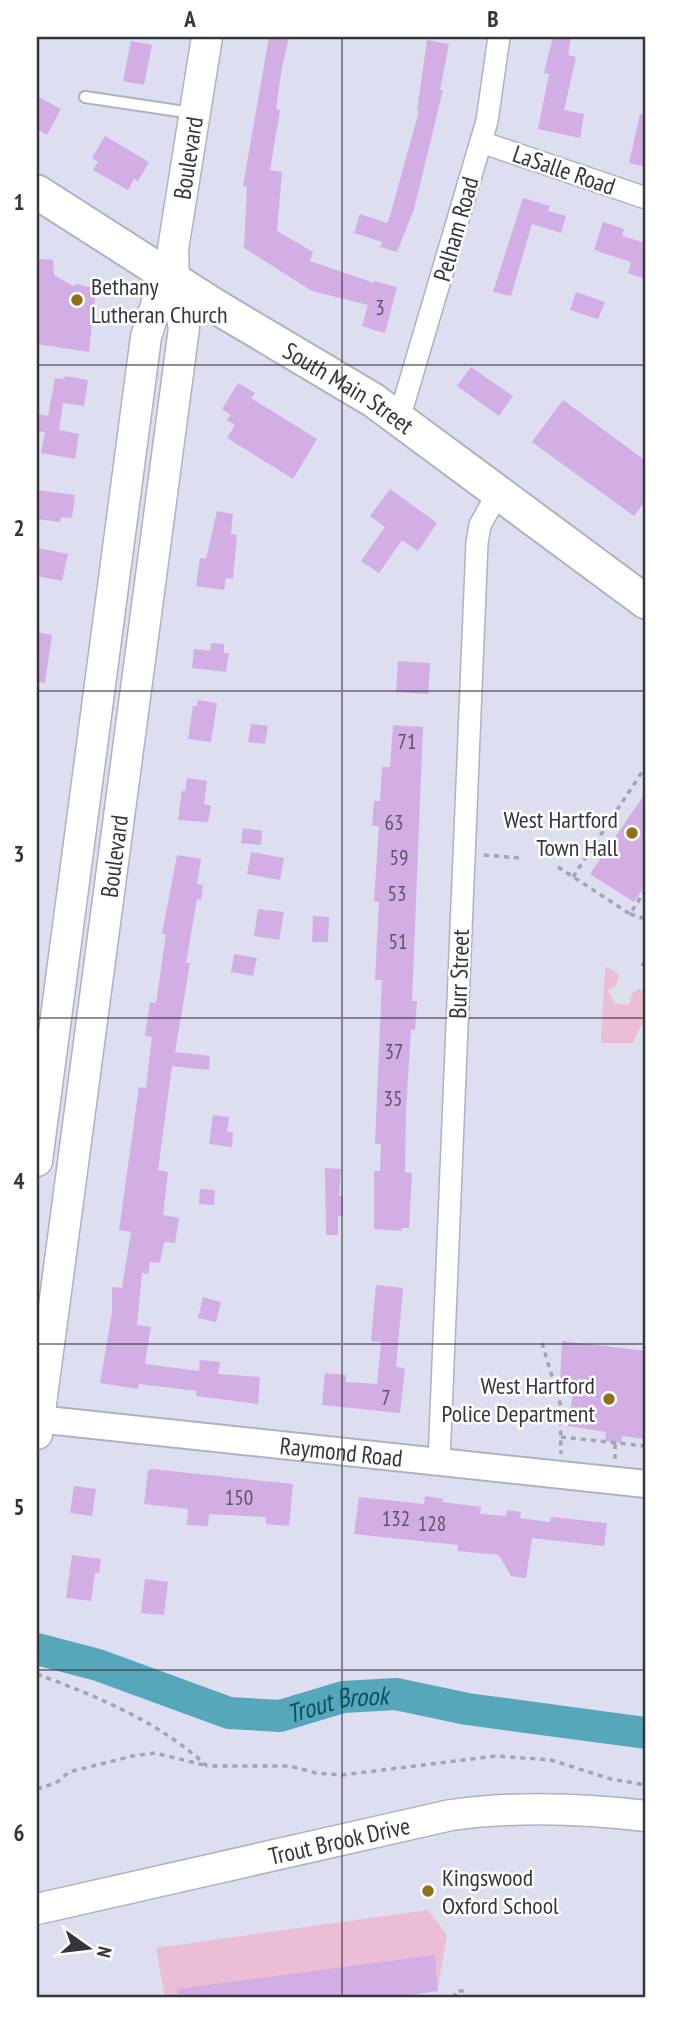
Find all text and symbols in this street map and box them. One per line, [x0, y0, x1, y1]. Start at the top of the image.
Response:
text: A [183, 4, 196, 33]
text: B [487, 4, 499, 33]
street label: Boulevard [166, 114, 209, 201]
street label: LaSalle Road [509, 138, 619, 202]
street label: Pelham Road [426, 173, 486, 285]
text: 1 [14, 187, 25, 216]
place label: Bethany Lutheran Church [91, 271, 228, 330]
marker: Bethany Lutheran Church [69, 292, 85, 308]
house number: 3 [375, 294, 385, 321]
street label: South Main Street [278, 335, 420, 441]
text: 2 [14, 513, 25, 542]
house number: 71 [398, 728, 416, 755]
place label: West Hartford Town Hall [503, 804, 618, 863]
house number: 63 [385, 809, 403, 836]
street label: Boulevard [93, 813, 135, 899]
marker: West Hartford Town Hall [624, 825, 640, 841]
text: 3 [14, 839, 25, 868]
house number: 59 [390, 844, 408, 871]
house number: 53 [388, 880, 406, 907]
house number: 51 [389, 928, 407, 955]
street label: Burr Street [442, 928, 476, 1019]
house number: 37 [385, 1038, 403, 1065]
house number: 35 [384, 1085, 402, 1112]
text: 4 [14, 1166, 25, 1195]
place label: West Hartford Police Department [442, 1370, 595, 1429]
house number: 7 [381, 1384, 391, 1411]
marker: West Hartford Police Department [601, 1391, 617, 1407]
street label: Raymond Road [278, 1430, 404, 1473]
house number: 150 [225, 1484, 253, 1511]
text: 5 [14, 1492, 25, 1521]
house number: 132 [382, 1505, 410, 1532]
house number: 128 [418, 1510, 446, 1537]
water label: Trout Brook [282, 1678, 392, 1730]
street label: Trout Brook Drive [266, 1809, 413, 1871]
text: 6 [14, 1818, 25, 1847]
place label: Kingswood Oxford School [442, 1862, 559, 1921]
marker: Kingswood Oxford School [420, 1883, 436, 1899]
north arrow [52, 1912, 122, 1982]
text: N [92, 1944, 117, 1960]

